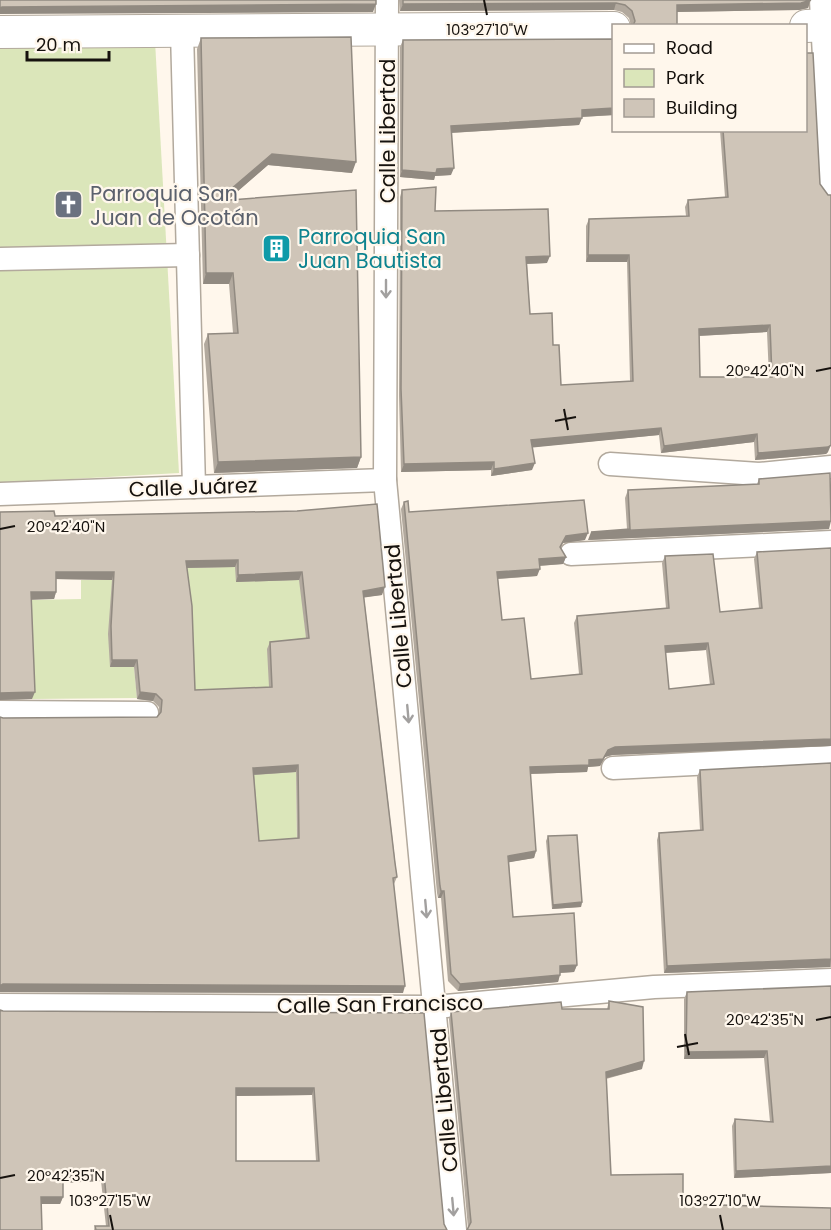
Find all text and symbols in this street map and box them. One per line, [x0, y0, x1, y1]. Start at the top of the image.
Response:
text: 103°27'10"W [446, 19, 528, 40]
scale bar [27, 24, 110, 62]
legend [612, 24, 807, 132]
text: 20 m [36, 32, 81, 57]
text: Road [666, 35, 713, 60]
street label: Calle Libertad [373, 59, 402, 203]
text: Park [666, 65, 705, 90]
text: Building [666, 95, 738, 120]
place label: Parroquia San Juan de Ocotán [90, 179, 259, 232]
church icon: Parroquia San Juan de Ocotán [53, 189, 85, 221]
place label: Parroquia San Juan Bautista [298, 222, 446, 275]
building icon: Parroquia San Juan Bautista [261, 232, 293, 264]
one-way arrow [380, 279, 392, 299]
text: 20°42'40"N [726, 360, 804, 381]
street label: Calle Juárez [128, 470, 258, 504]
text: 20°42'40"N [27, 516, 105, 537]
street label: Calle Libertad [377, 543, 419, 689]
one-way arrow [403, 704, 414, 724]
one-way arrow [421, 898, 432, 918]
street label: Calle San Francisco [277, 988, 483, 1020]
text: 20°42'35"N [726, 1009, 804, 1030]
street label: Calle Libertad [423, 1027, 465, 1173]
text: 20°42'35"N [27, 1165, 105, 1186]
text: 103°27'15"W [69, 1190, 151, 1211]
text: 103°27'10"W [679, 1190, 761, 1211]
one-way arrow [448, 1197, 459, 1217]

